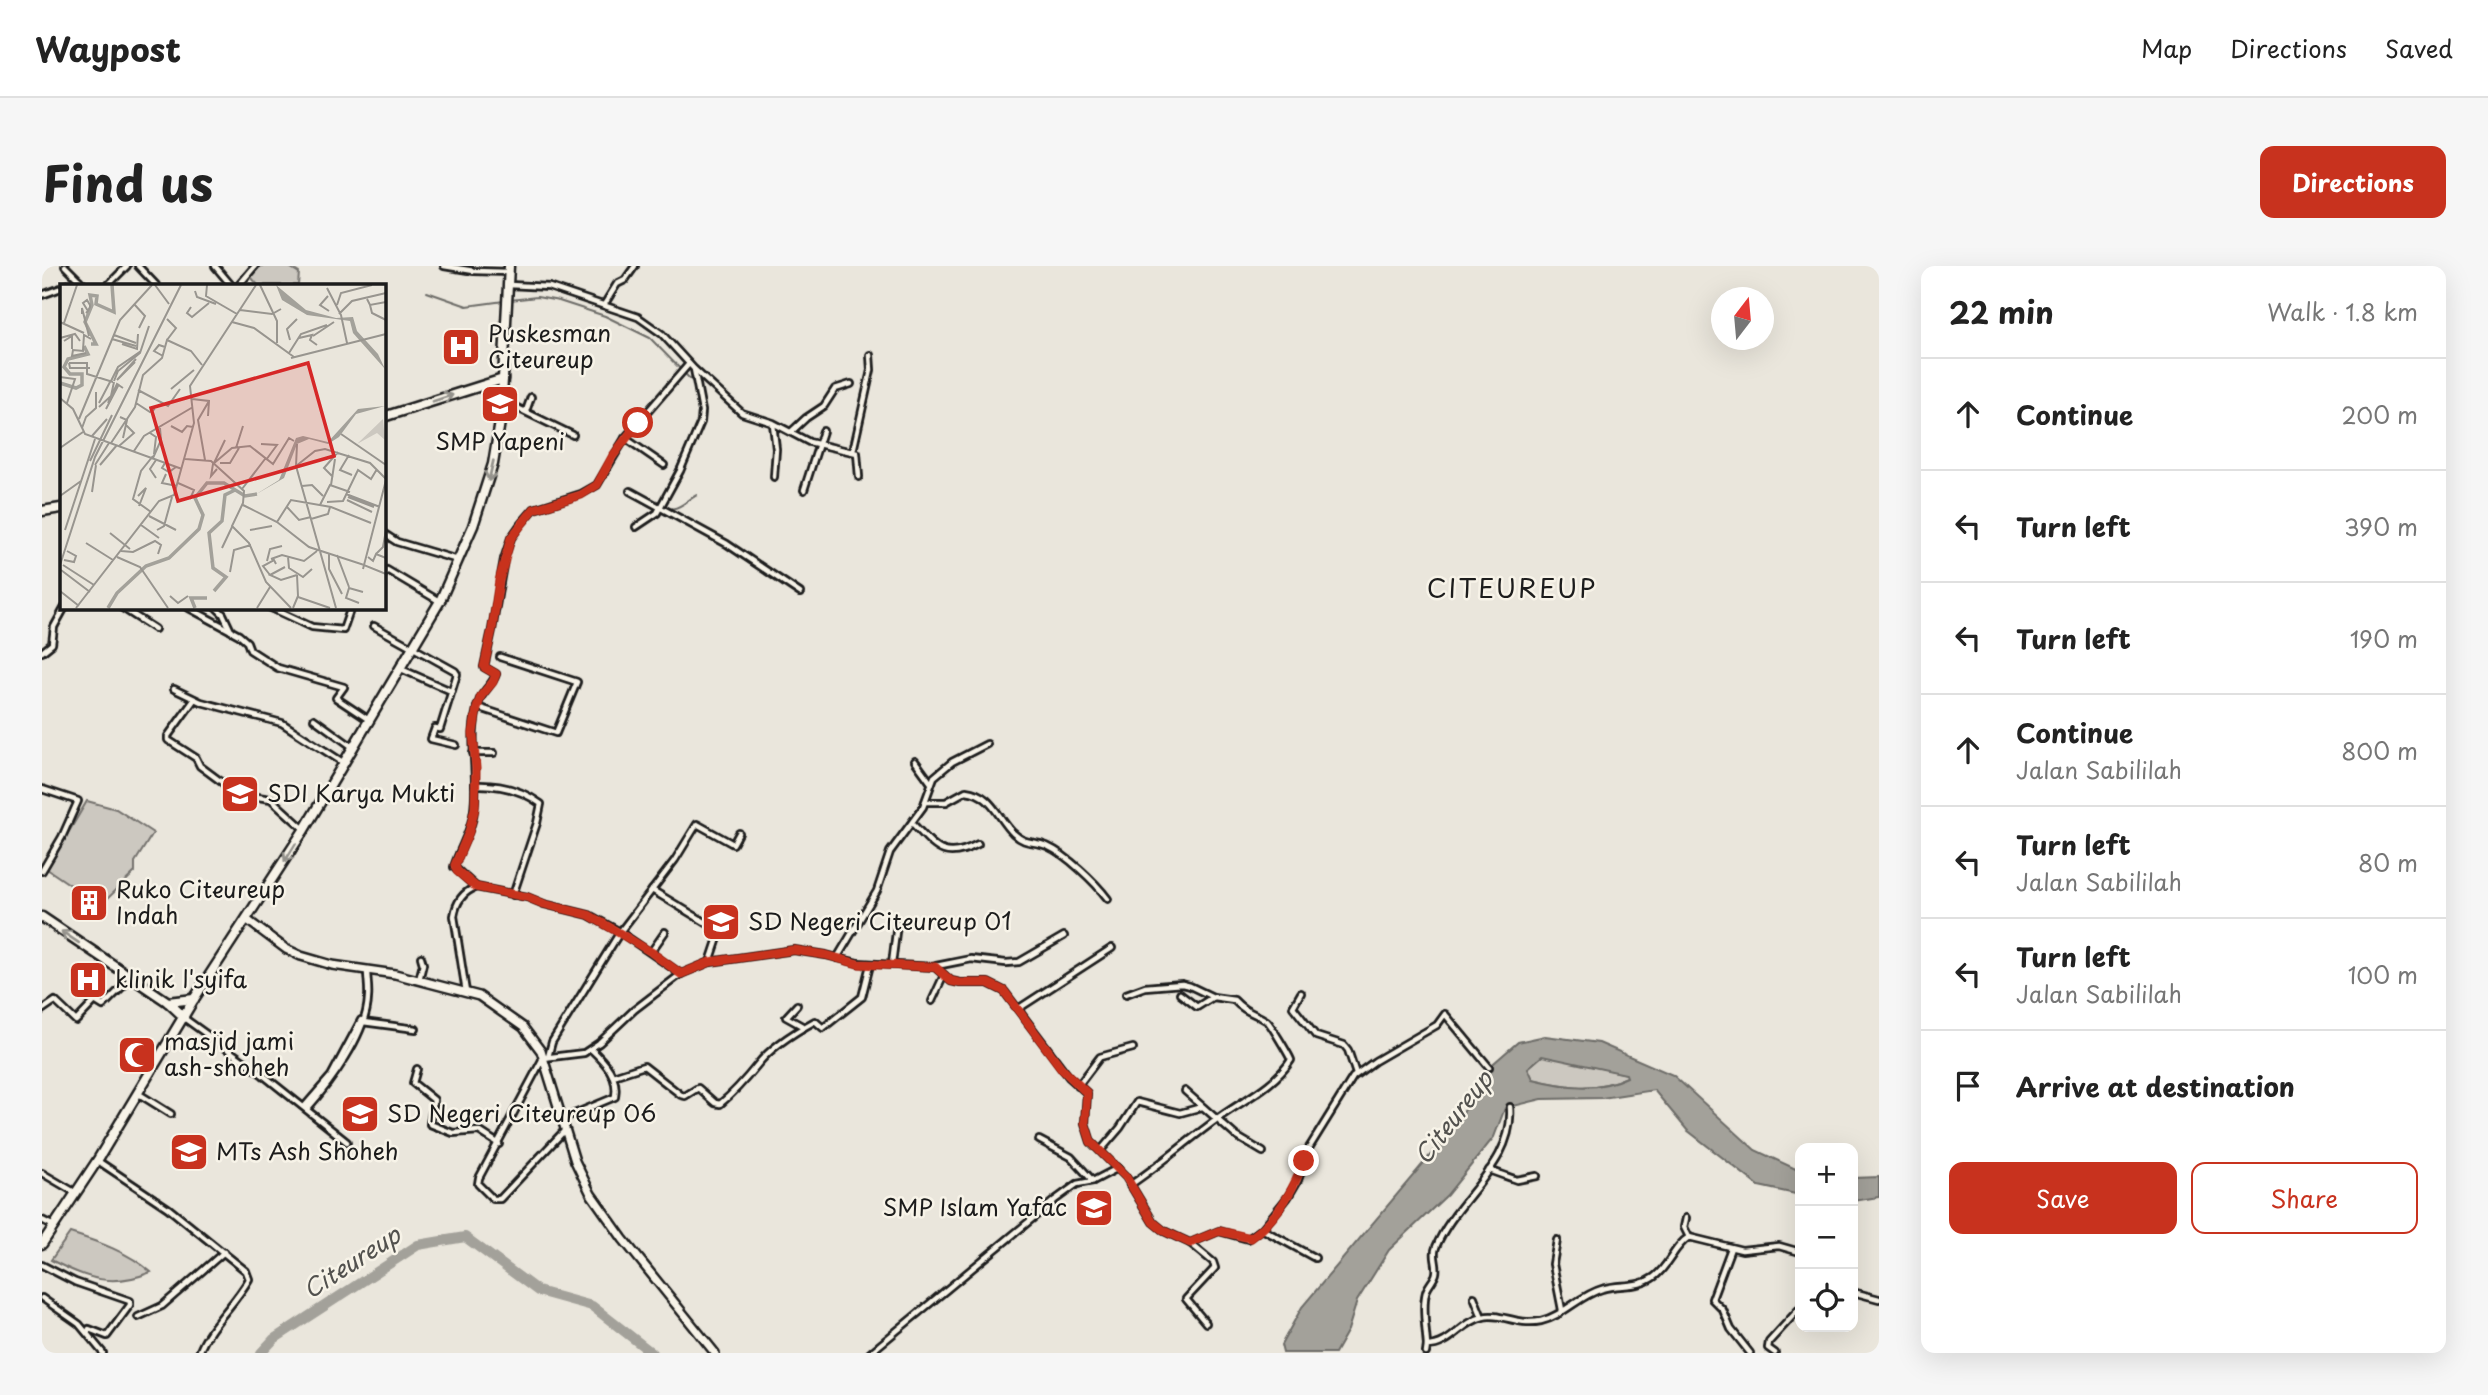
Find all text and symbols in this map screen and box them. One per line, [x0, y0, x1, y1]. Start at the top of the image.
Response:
text: Waypost [35, 23, 181, 73]
text: Map [2141, 30, 2192, 66]
text: Directions [2230, 30, 2347, 66]
text: Saved [2385, 30, 2453, 66]
text: Find us [42, 145, 213, 219]
button: Directions [2260, 146, 2446, 218]
inset map [60, 284, 385, 609]
north arrow [1711, 287, 1774, 350]
text: 22 min [1949, 289, 2054, 334]
text: Walk · 1.8 km [2267, 294, 2418, 329]
place label: Puskesman Citeureup [488, 315, 611, 376]
hospital icon: Puskesman Citeureup [440, 326, 482, 368]
school or university icon: SMP Yapeni [479, 383, 521, 425]
one-way arrow [432, 391, 454, 403]
icon: ahead [1949, 395, 1987, 433]
text: Continue [2016, 395, 2133, 434]
text: 200 m [2341, 397, 2418, 432]
route start [622, 407, 653, 438]
place label: SMP Yapeni [435, 423, 565, 458]
one-way arrow [484, 459, 498, 482]
icon: left [1949, 507, 1987, 545]
text: Turn left [2016, 507, 2131, 546]
text: 390 m [2344, 509, 2418, 544]
district label: CITEUREUP [1427, 568, 1597, 607]
icon: left [1949, 619, 1987, 657]
text: Turn left [2016, 619, 2131, 658]
text: 190 m [2350, 621, 2418, 656]
text: Continue [2016, 713, 2133, 752]
icon: ahead [1949, 731, 1987, 769]
text: 800 m [2341, 733, 2418, 768]
text: Jalan Sabililah [2016, 752, 2182, 787]
school or university icon: SDI Karya Mukti [219, 773, 261, 815]
place label: SDI Karya Mukti [267, 775, 455, 810]
text: Turn left [2016, 825, 2131, 864]
one-way arrow [282, 842, 296, 862]
icon: left [1949, 843, 1987, 881]
text: 80 m [2358, 845, 2418, 880]
text: Jalan Sabililah [2016, 864, 2182, 899]
place label: Ruko Citeureup Indah [116, 871, 285, 932]
building icon: Ruko Citeureup Indah [68, 882, 110, 924]
school or university icon: SD Negeri Citeureup 01 [700, 901, 742, 943]
place label: SD Negeri Citeureup 01 [748, 903, 1012, 938]
one-way arrow [61, 930, 80, 944]
text: Turn left [2016, 937, 2131, 976]
icon: left [1949, 955, 1987, 993]
text: 100 m [2348, 957, 2418, 992]
hospital icon: klinik l'syifa [67, 959, 109, 1001]
place label: klinik l'syifa [115, 961, 248, 996]
text: Jalan Sabililah [2016, 976, 2182, 1011]
place label: masjid jami ash-shoheh [164, 1023, 294, 1084]
mosque icon: masjid jami ash-shoheh [116, 1034, 158, 1076]
water label: Citeureup [1404, 1061, 1501, 1171]
icon: arrive [1949, 1067, 1987, 1105]
text: Arrive at destination [2016, 1067, 2295, 1106]
school or university icon: SD Negeri Citeureup 06 [339, 1093, 381, 1135]
place label: SD Negeri Citeureup 06 [387, 1095, 656, 1130]
school or university icon: MTs Ash Shoheh [168, 1131, 210, 1173]
place label: MTs Ash Shoheh [216, 1133, 399, 1168]
map controls [1795, 1143, 1858, 1332]
button: + [1795, 1143, 1858, 1206]
route end [1288, 1145, 1319, 1176]
button: Save [1949, 1162, 2177, 1234]
button: Share [2191, 1162, 2418, 1234]
school or university icon: SMP Islam Yafac [1073, 1187, 1115, 1229]
place label: SMP Islam Yafac [882, 1189, 1067, 1224]
button: − [1795, 1206, 1858, 1269]
water label: Citeureup [295, 1215, 408, 1306]
button: locate [1795, 1269, 1858, 1332]

